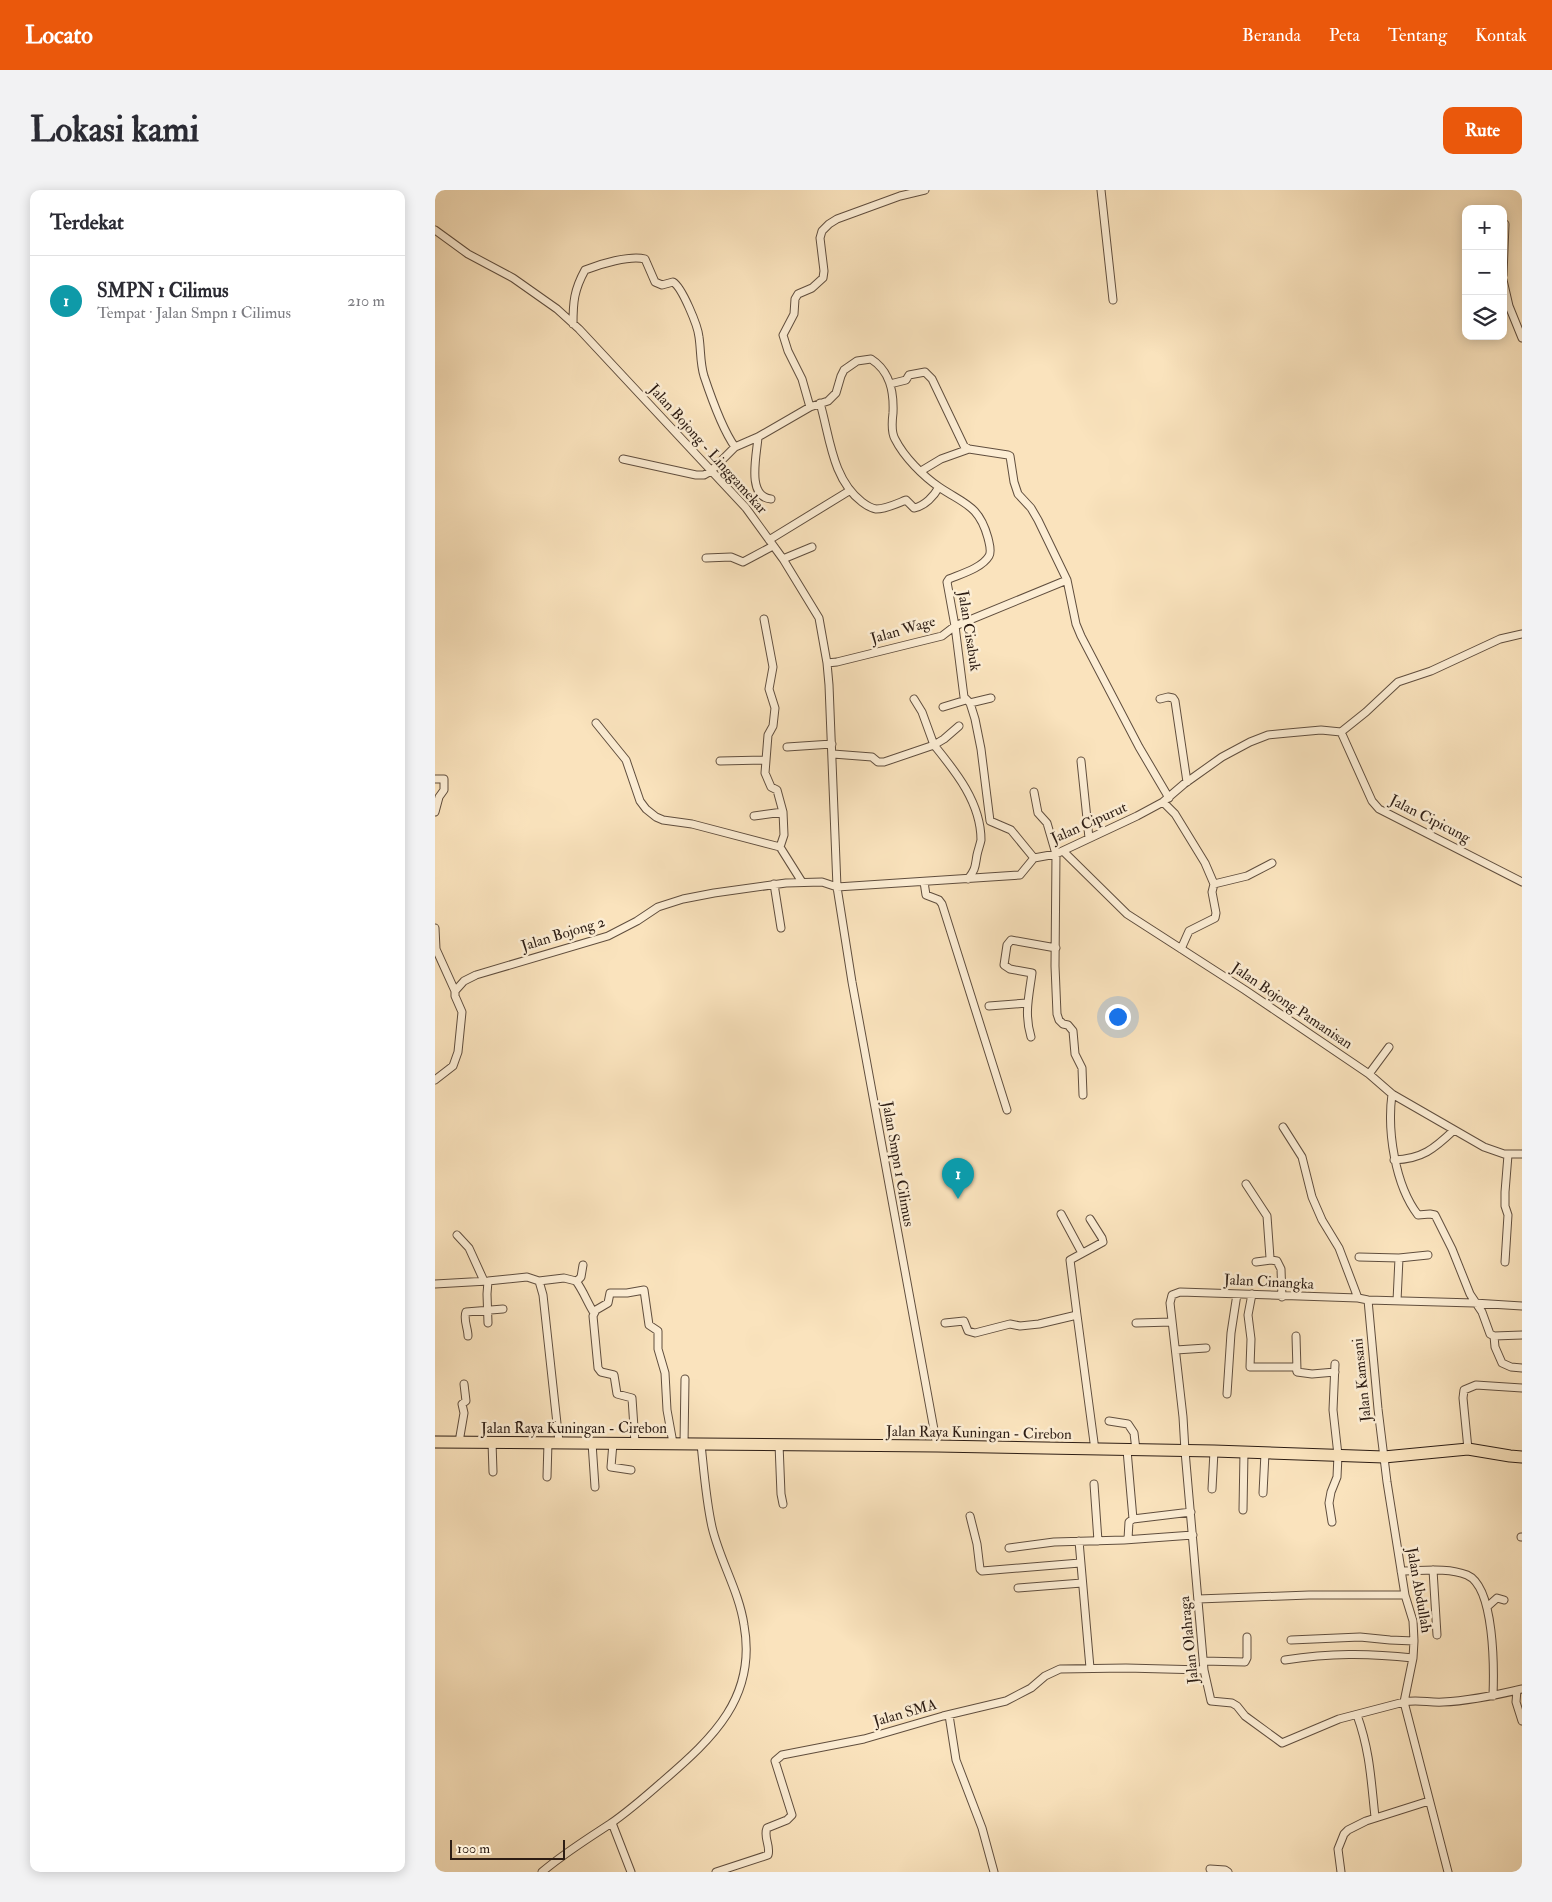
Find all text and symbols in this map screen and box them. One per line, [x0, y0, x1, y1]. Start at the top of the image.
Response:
text: Locato [25, 20, 93, 51]
text: Beranda [1242, 24, 1301, 47]
text: Peta [1329, 24, 1360, 47]
text: Tentang [1388, 24, 1447, 47]
text: Kontak [1475, 24, 1527, 47]
button: Rute [1443, 107, 1522, 154]
text: Lokasi kami [30, 108, 199, 152]
map controls [1462, 205, 1507, 340]
button: + [1462, 205, 1507, 250]
text: Terdekat [50, 209, 124, 236]
button: − [1462, 250, 1507, 295]
text: SMPN 1 Cilimus [97, 279, 229, 303]
text: 1 [63, 291, 69, 311]
text: 210 m [347, 291, 385, 311]
button: layers [1462, 295, 1507, 340]
text: Tempat · Jalan Smpn 1 Cilimus [97, 303, 291, 323]
street label: Jalan Bojong - Linggamekar [643, 379, 772, 519]
street label: Jalan Cisabuk [952, 588, 985, 673]
street label: Jalan Wage [867, 612, 938, 650]
street label: Jalan Cipicung [1385, 790, 1474, 849]
street label: Jalan Cipurut [1047, 798, 1130, 849]
street label: Jalan Bojong 2 [518, 912, 608, 957]
street label: Jalan Bojong Pamanisan [1226, 958, 1356, 1055]
your location [1105, 1004, 1131, 1030]
street label: Jalan Smpn 1 Cilimus [876, 1099, 918, 1228]
pin: 1 [942, 1158, 974, 1199]
street label: Jalan Cinangka [1223, 1270, 1315, 1295]
street label: Jalan Kamsani [1348, 1337, 1377, 1424]
street label: Jalan Raya Kuningan - Cirebon [480, 1419, 667, 1439]
street label: Jalan Raya Kuningan - Cirebon [885, 1422, 1072, 1445]
street label: Jalan Abdullah [1401, 1545, 1436, 1635]
street label: Jalan Olahraga [1175, 1594, 1204, 1686]
street label: Jalan SMA [870, 1695, 940, 1732]
scale bar [450, 1837, 565, 1860]
text: 100 m [457, 1840, 490, 1857]

